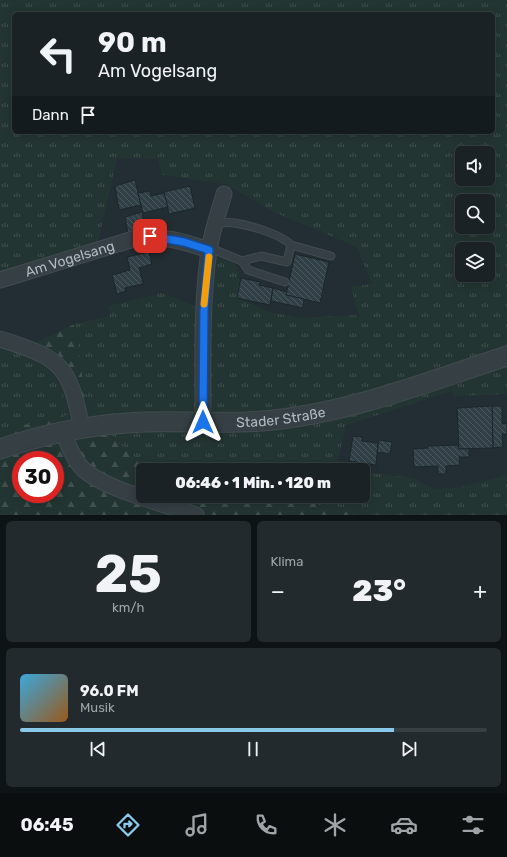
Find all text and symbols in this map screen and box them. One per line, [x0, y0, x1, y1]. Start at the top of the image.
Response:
text: 90 m [98, 26, 167, 59]
icon: left [32, 28, 84, 80]
text: Am Vogelsang [98, 60, 217, 82]
icon: arrive [77, 104, 99, 126]
text: Dann [32, 106, 69, 124]
map controls [455, 146, 495, 282]
button: sound [455, 146, 495, 186]
button: search [455, 194, 495, 234]
pin [133, 219, 167, 253]
icon: arrive [139, 225, 161, 247]
street label: Am Vogelsang [23, 237, 117, 281]
button: layers [455, 242, 495, 282]
position arrow [182, 401, 224, 443]
street label: Stader Straße [236, 404, 327, 431]
speed limit sign: 30 [12, 451, 64, 503]
text: 06:46 · 1 Min. · 120 m [175, 474, 331, 492]
text: 25 [95, 543, 162, 605]
text: Klima [271, 554, 303, 569]
text: 23° [352, 573, 406, 609]
text: − [271, 578, 285, 605]
text: + [473, 578, 487, 605]
text: km/h [112, 600, 144, 615]
text: 96.0 FM [80, 682, 139, 700]
text: Musik [80, 700, 115, 715]
icon: previous [87, 738, 109, 760]
icon: pause [242, 738, 264, 760]
icon: next [398, 738, 420, 760]
icon: directions [114, 811, 142, 839]
icon: music [183, 811, 211, 839]
icon: phone [252, 811, 280, 839]
icon: climate [321, 811, 349, 839]
icon: car [390, 811, 418, 839]
icon: filters [459, 811, 487, 839]
text: 06:45 [20, 814, 74, 836]

